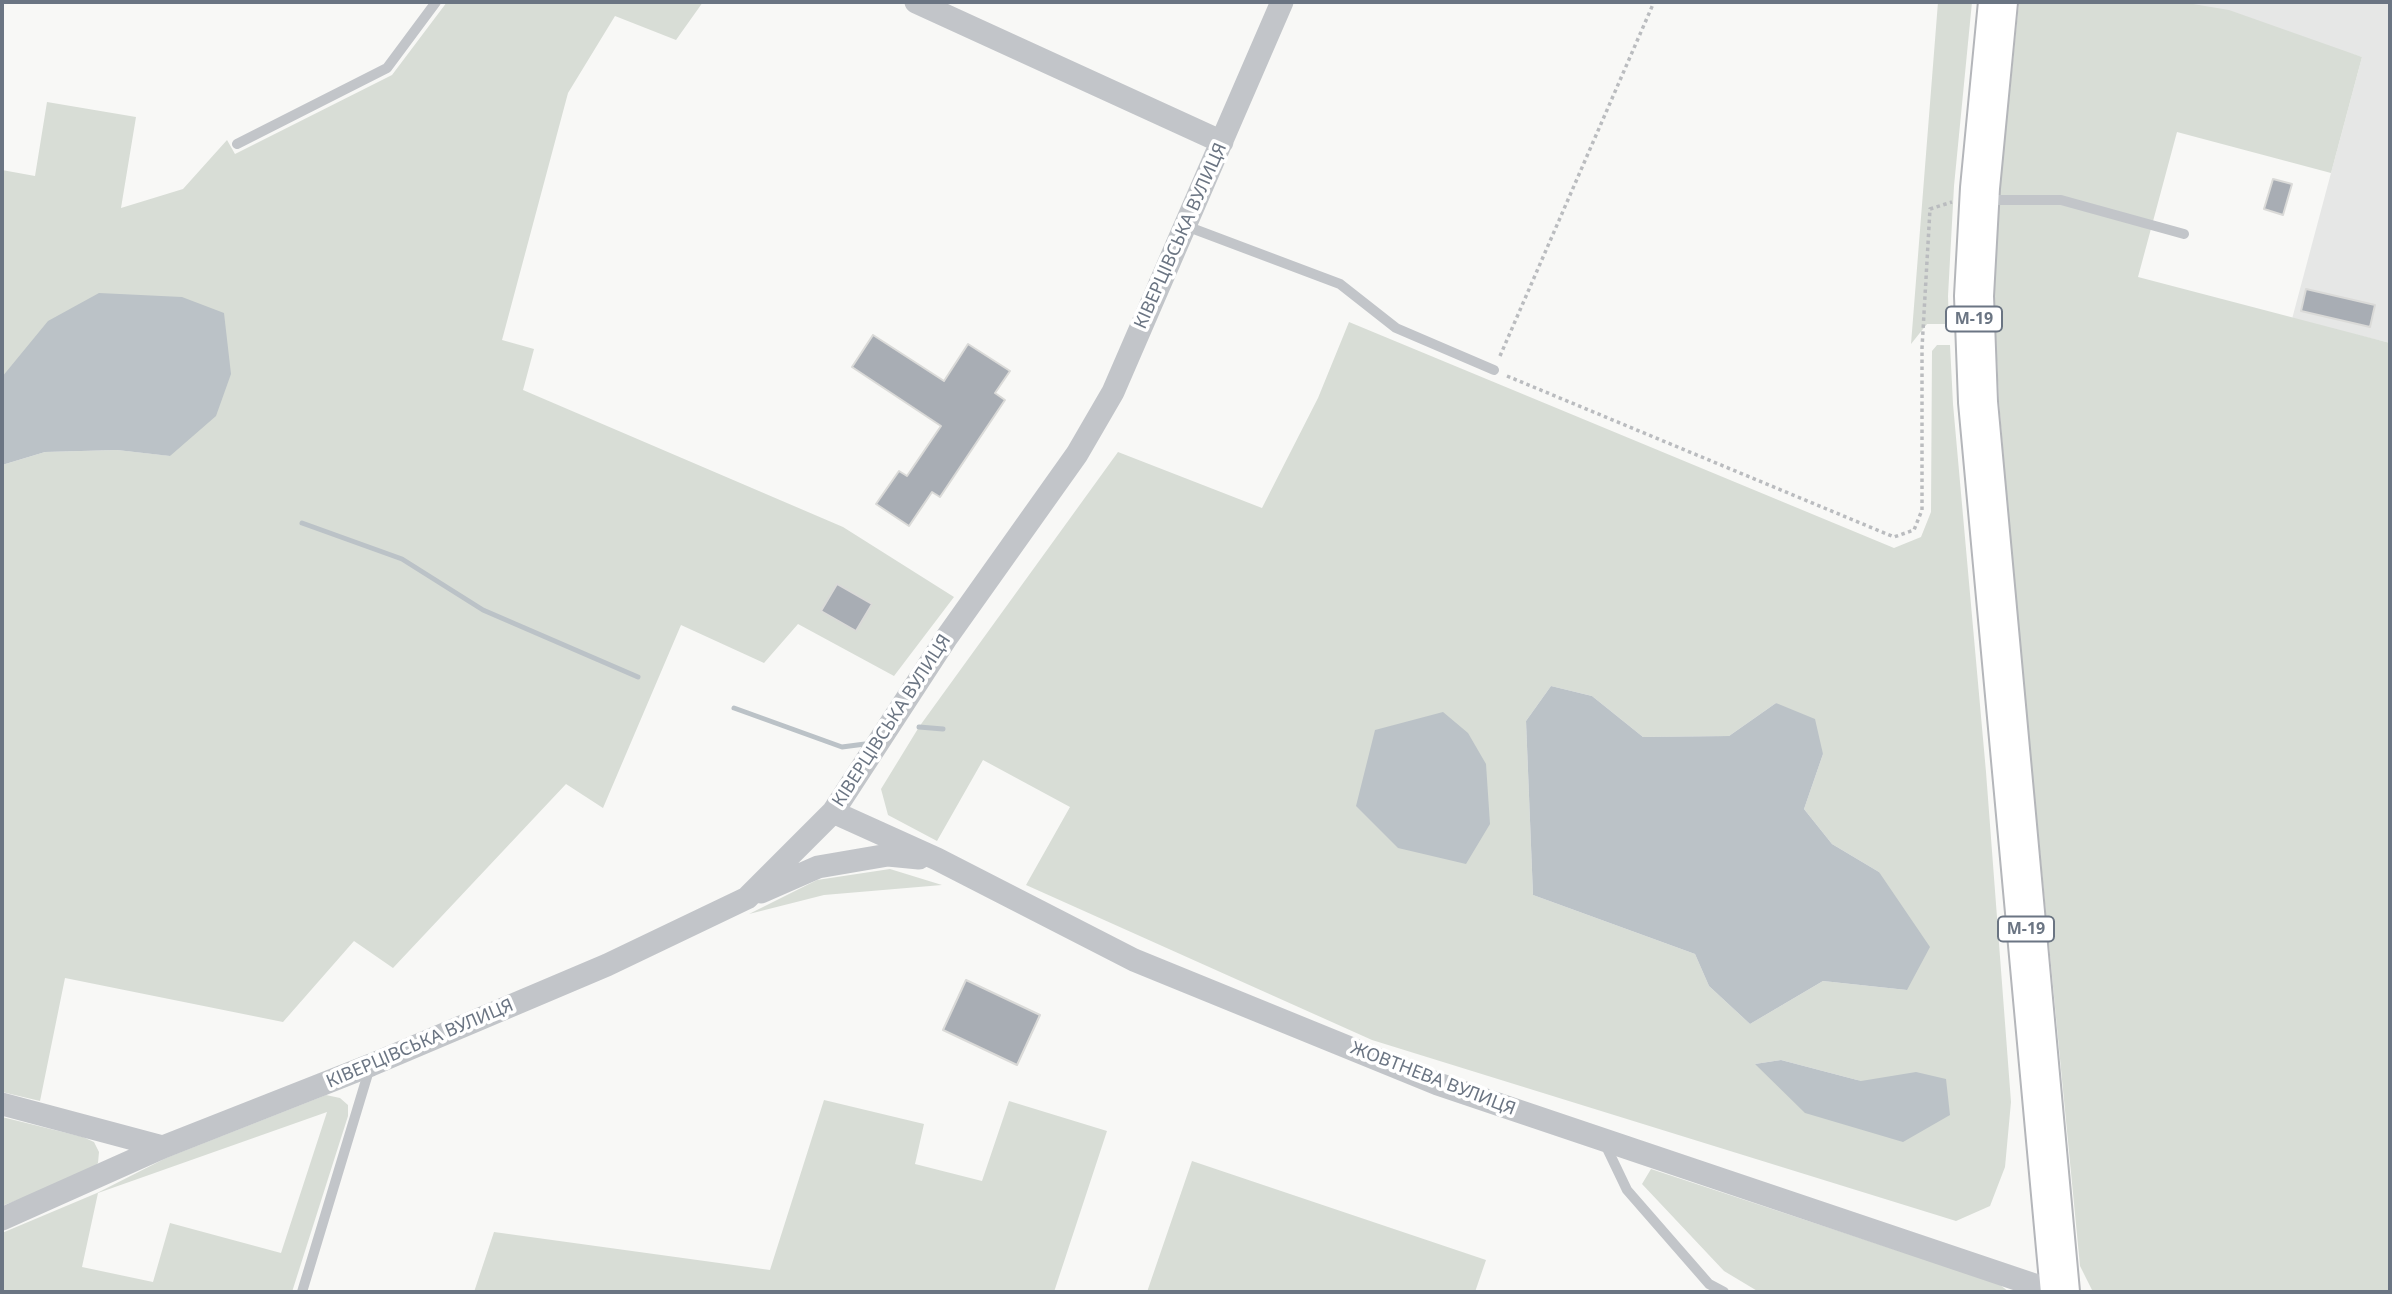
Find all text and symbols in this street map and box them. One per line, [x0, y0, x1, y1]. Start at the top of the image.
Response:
street label: КІВЕРЦІВСЬКА ВУЛИЦЯ [1130, 140, 1232, 332]
road number: М-19 [1946, 306, 2002, 332]
street label: КІВЕРЦІВСЬКА ВУЛИЦЯ [828, 631, 956, 811]
road number: М-19 [1998, 917, 2054, 942]
street label: КІВЕРЦІВСЬКА ВУЛИЦЯ [323, 995, 517, 1093]
street label: ЖОВТНЕВА ВУЛИЦЯ [1348, 1038, 1518, 1120]

